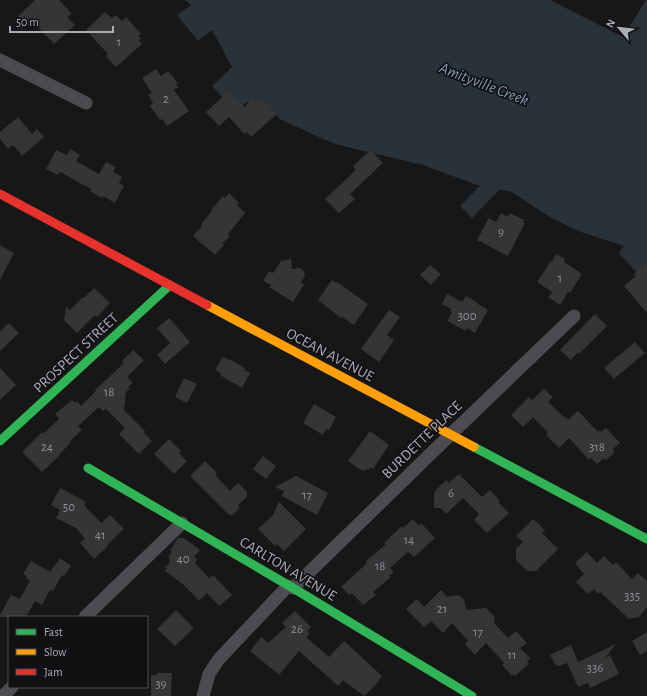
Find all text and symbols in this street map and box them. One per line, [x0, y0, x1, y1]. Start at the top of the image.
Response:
scale bar [10, 8, 113, 34]
north arrow [599, 8, 639, 48]
text: 50 m [16, 16, 39, 28]
text: N [604, 18, 617, 30]
house number: 1 [117, 36, 121, 49]
water label: Amityville Creek [436, 59, 531, 108]
house number: 2 [163, 93, 169, 106]
house number: 9 [498, 226, 504, 239]
house number: 1 [558, 272, 562, 285]
street label: PROSPECT STREET [31, 310, 122, 396]
house number: 300 [457, 310, 477, 323]
street label: OCEAN AVENUE [284, 326, 376, 384]
house number: 18 [104, 386, 114, 399]
street label: BURDETTE PLACE [379, 398, 465, 482]
house number: 24 [41, 441, 53, 454]
house number: 318 [589, 441, 605, 454]
house number: 6 [448, 487, 454, 500]
house number: 17 [302, 489, 313, 502]
house number: 50 [63, 501, 75, 514]
house number: 41 [95, 529, 105, 542]
street label: CARLTON AVENUE [237, 534, 339, 604]
house number: 14 [404, 534, 414, 547]
house number: 40 [176, 553, 190, 566]
house number: 18 [375, 560, 385, 573]
house number: 335 [624, 590, 640, 603]
house number: 21 [437, 603, 447, 616]
legend [8, 616, 148, 688]
house number: 26 [291, 623, 303, 636]
text: Fast [44, 626, 63, 638]
house number: 17 [473, 626, 484, 639]
text: Slow [44, 646, 66, 658]
house number: 11 [508, 649, 516, 662]
house number: 336 [587, 662, 603, 675]
text: Jam [44, 666, 63, 678]
house number: 39 [155, 678, 167, 691]

